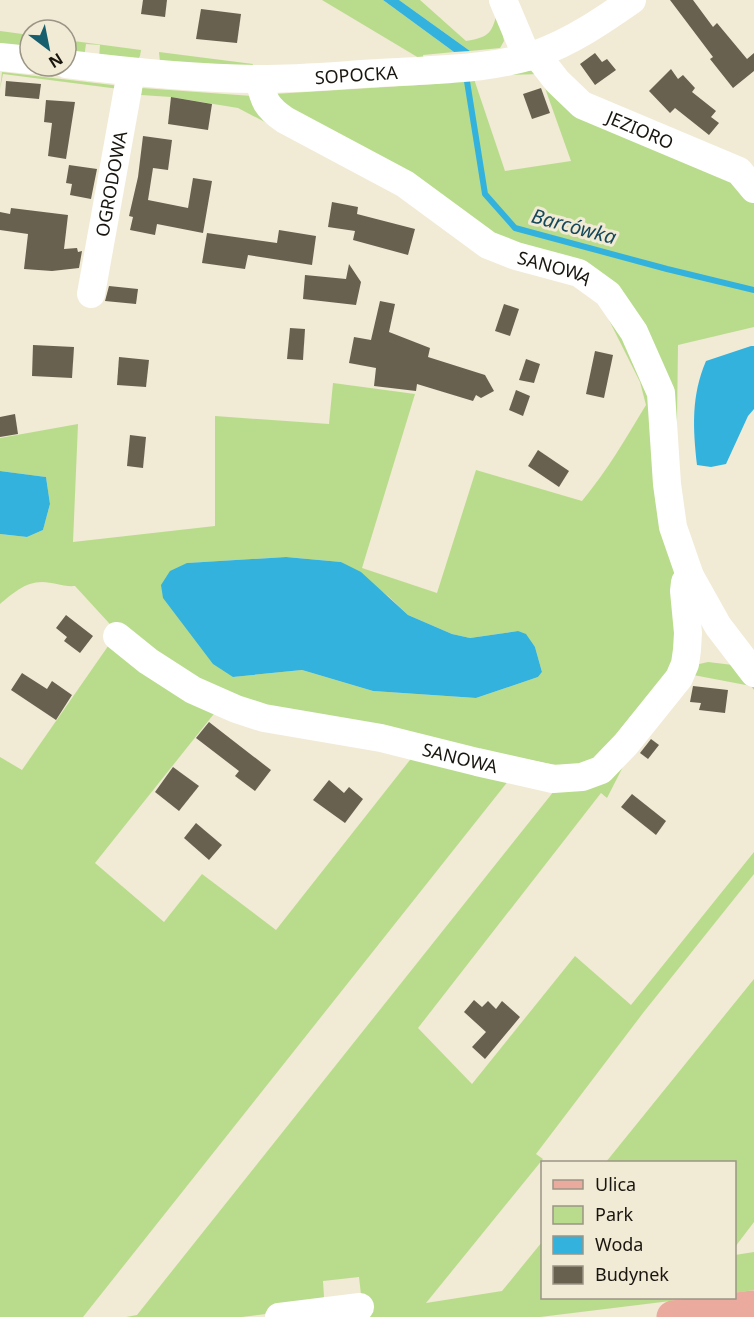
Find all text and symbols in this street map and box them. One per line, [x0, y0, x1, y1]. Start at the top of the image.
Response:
north arrow [18, 18, 78, 78]
text: N [45, 48, 67, 73]
street label: SOPOCKA [314, 60, 399, 89]
street label: JEZIORO [601, 104, 677, 154]
street label: OGRODOWA [90, 129, 132, 239]
water label: Barcówka [529, 202, 619, 250]
street label: SANOWA [515, 245, 597, 291]
street label: SANOWA [420, 737, 500, 778]
legend [541, 1161, 736, 1299]
text: Ulica [595, 1172, 636, 1196]
text: Park [595, 1202, 633, 1226]
text: Woda [595, 1232, 643, 1256]
text: Budynek [595, 1262, 669, 1286]

